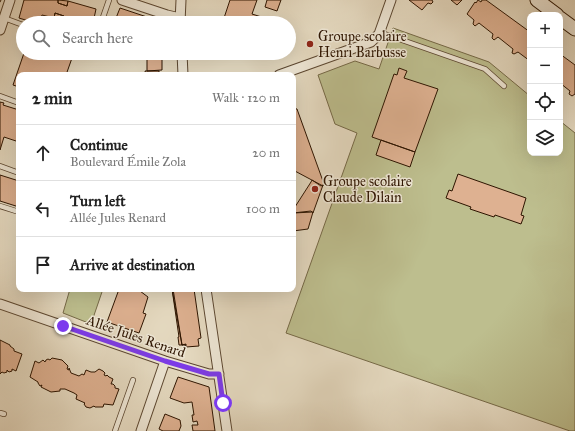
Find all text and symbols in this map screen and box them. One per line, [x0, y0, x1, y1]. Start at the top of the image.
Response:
map controls [527, 12, 563, 156]
button: + [527, 12, 563, 48]
search box [16, 16, 296, 60]
icon: search [30, 27, 52, 49]
place label: Groupe scolaire Henri Barbusse [318, 28, 407, 61]
text: Search here [62, 29, 133, 47]
marker: Groupe scolaire Henri Barbusse [305, 39, 315, 49]
button: − [527, 48, 563, 84]
button: locate [527, 84, 563, 120]
text: 2 min [32, 88, 72, 109]
text: Walk · 120 m [212, 90, 280, 106]
button: layers [527, 120, 563, 156]
text: Continue [70, 136, 128, 154]
icon: ahead [32, 142, 54, 164]
text: 20 m [252, 145, 280, 161]
text: Boulevard Émile Zola [70, 154, 186, 170]
place label: Groupe scolaire Claude Dilain [323, 173, 412, 206]
marker: Groupe scolaire Claude Dilain [310, 184, 320, 194]
text: Turn left [70, 192, 126, 210]
icon: left [32, 198, 54, 220]
text: 100 m [246, 201, 280, 217]
text: Allée Jules Renard [70, 210, 166, 226]
icon: arrive [32, 254, 54, 276]
text: Arrive at destination [70, 256, 195, 274]
street label: Allée Jules Renard [83, 311, 188, 362]
route end [54, 317, 72, 335]
route start [214, 394, 232, 412]

